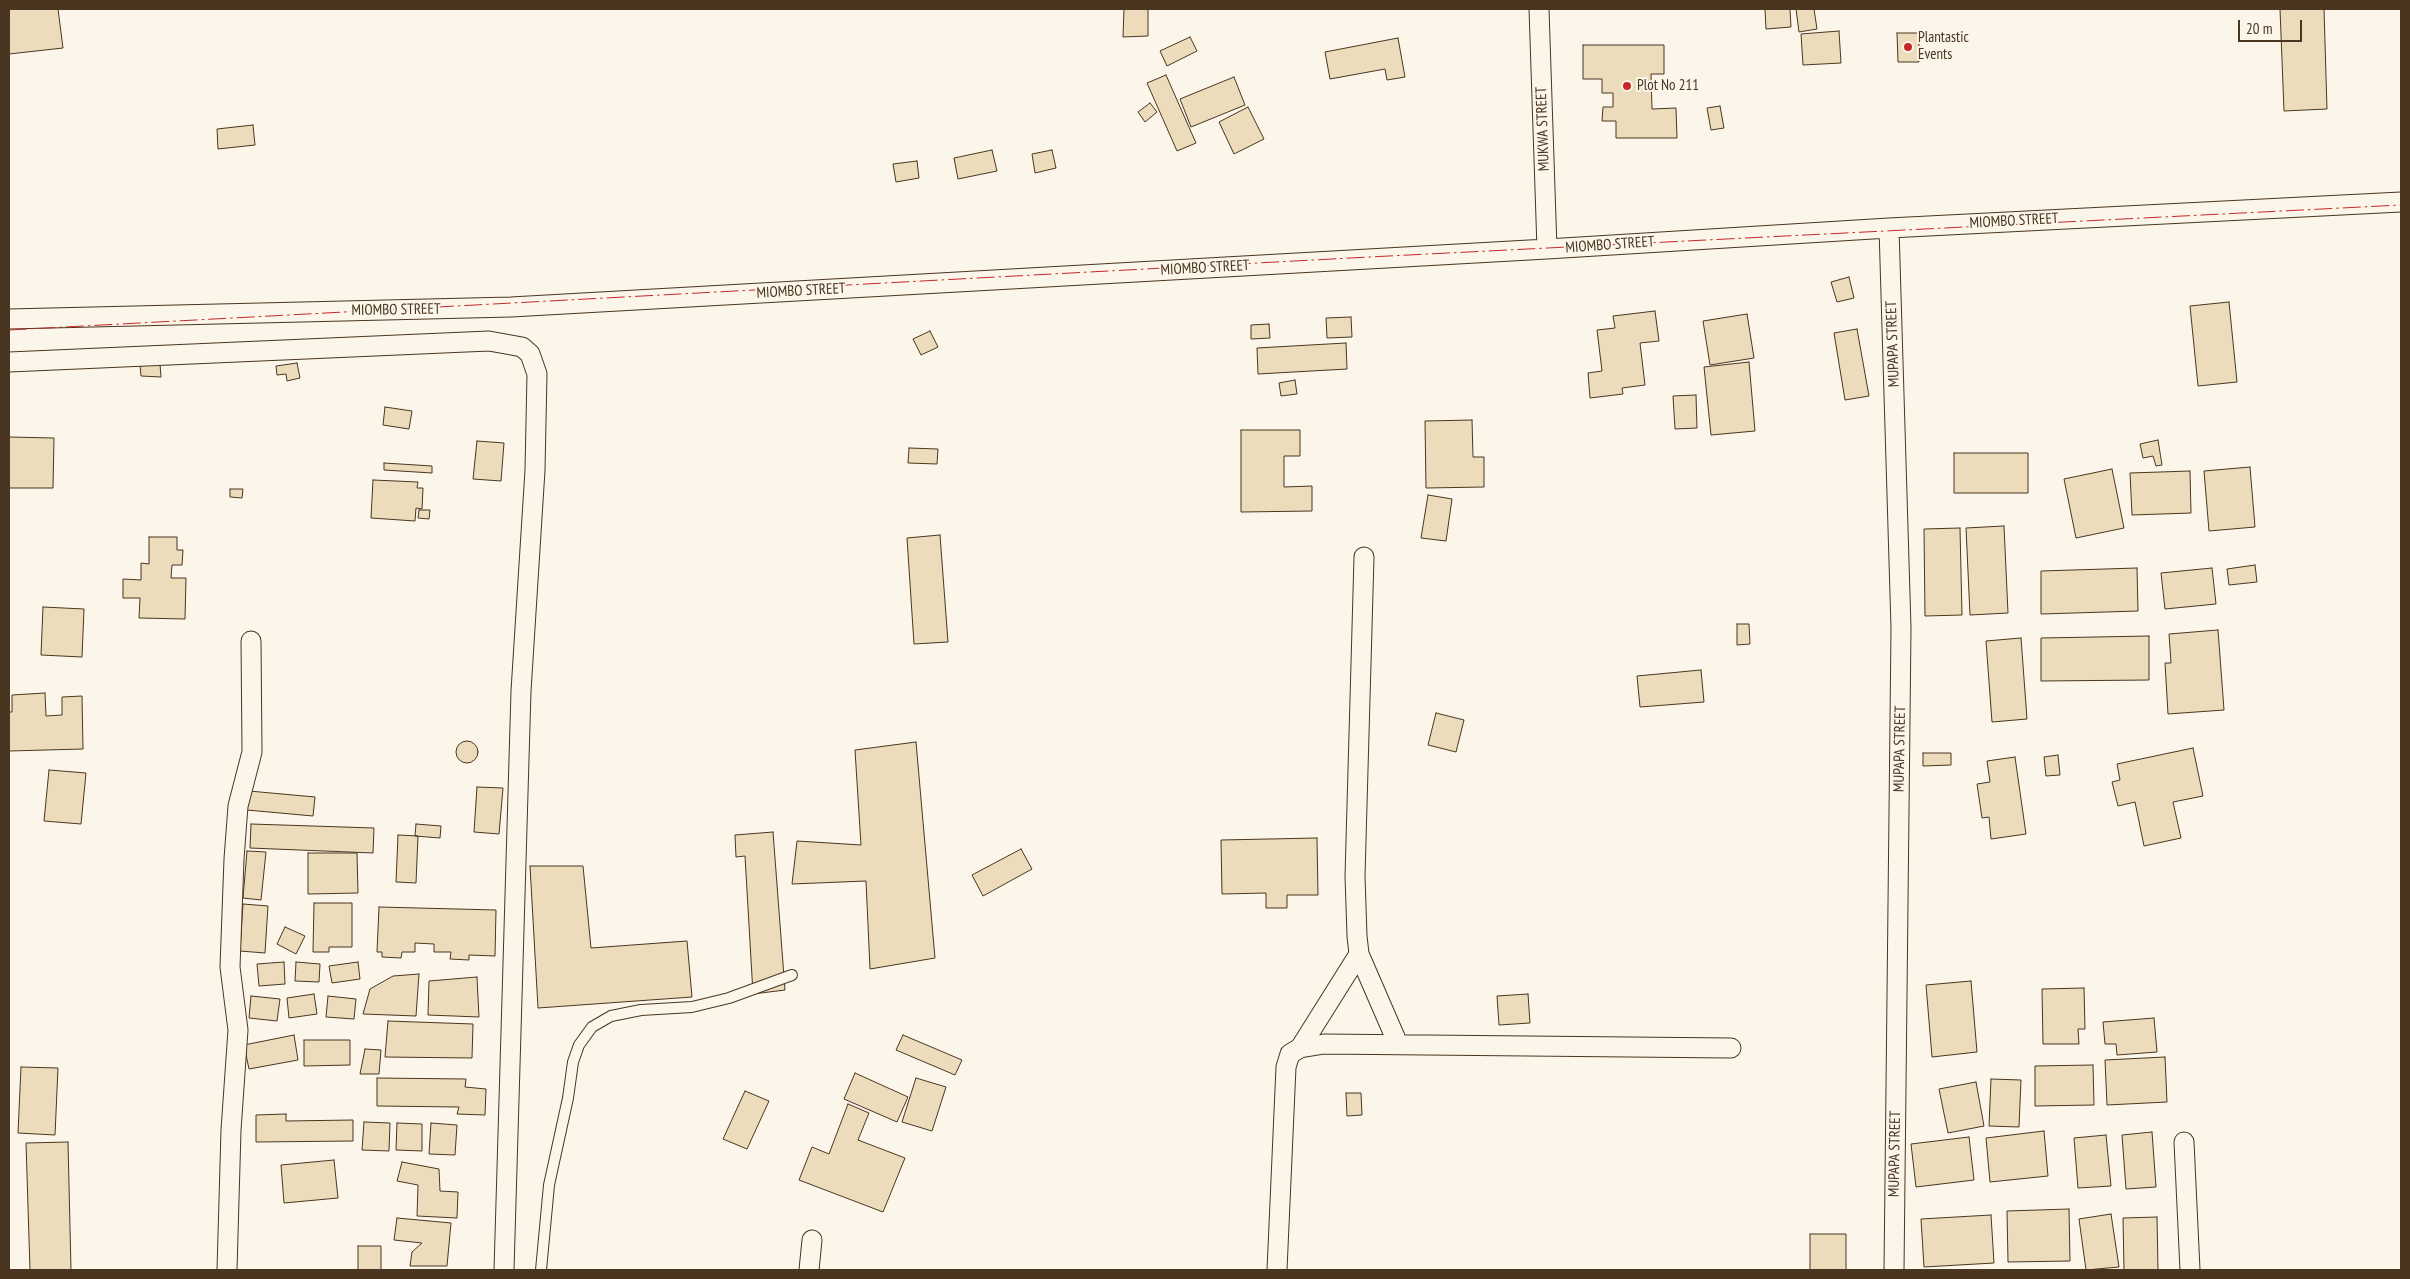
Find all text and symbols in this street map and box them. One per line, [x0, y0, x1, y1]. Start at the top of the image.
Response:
scale bar [2240, 10, 2304, 42]
text: 20 m [2246, 19, 2272, 38]
place label: Plantastic Events [1918, 29, 1969, 64]
marker: Plantastic Events [1902, 41, 1914, 53]
place label: Plot No 211 [1637, 77, 1699, 95]
marker: Plot No 211 [1621, 80, 1633, 92]
street label: MUKWA STREET [1533, 86, 1553, 172]
street label: MIOMBO STREET [1969, 210, 2059, 232]
street label: MIOMBO STREET [1565, 233, 1655, 257]
street label: MIOMBO STREET [1160, 257, 1250, 279]
street label: MIOMBO STREET [756, 280, 846, 302]
street label: MIOMBO STREET [351, 300, 441, 320]
street label: MUPAPA STREET [1882, 300, 1904, 388]
street label: MUPAPA STREET [1890, 706, 1910, 792]
street label: MUPAPA STREET [1885, 1111, 1905, 1197]

